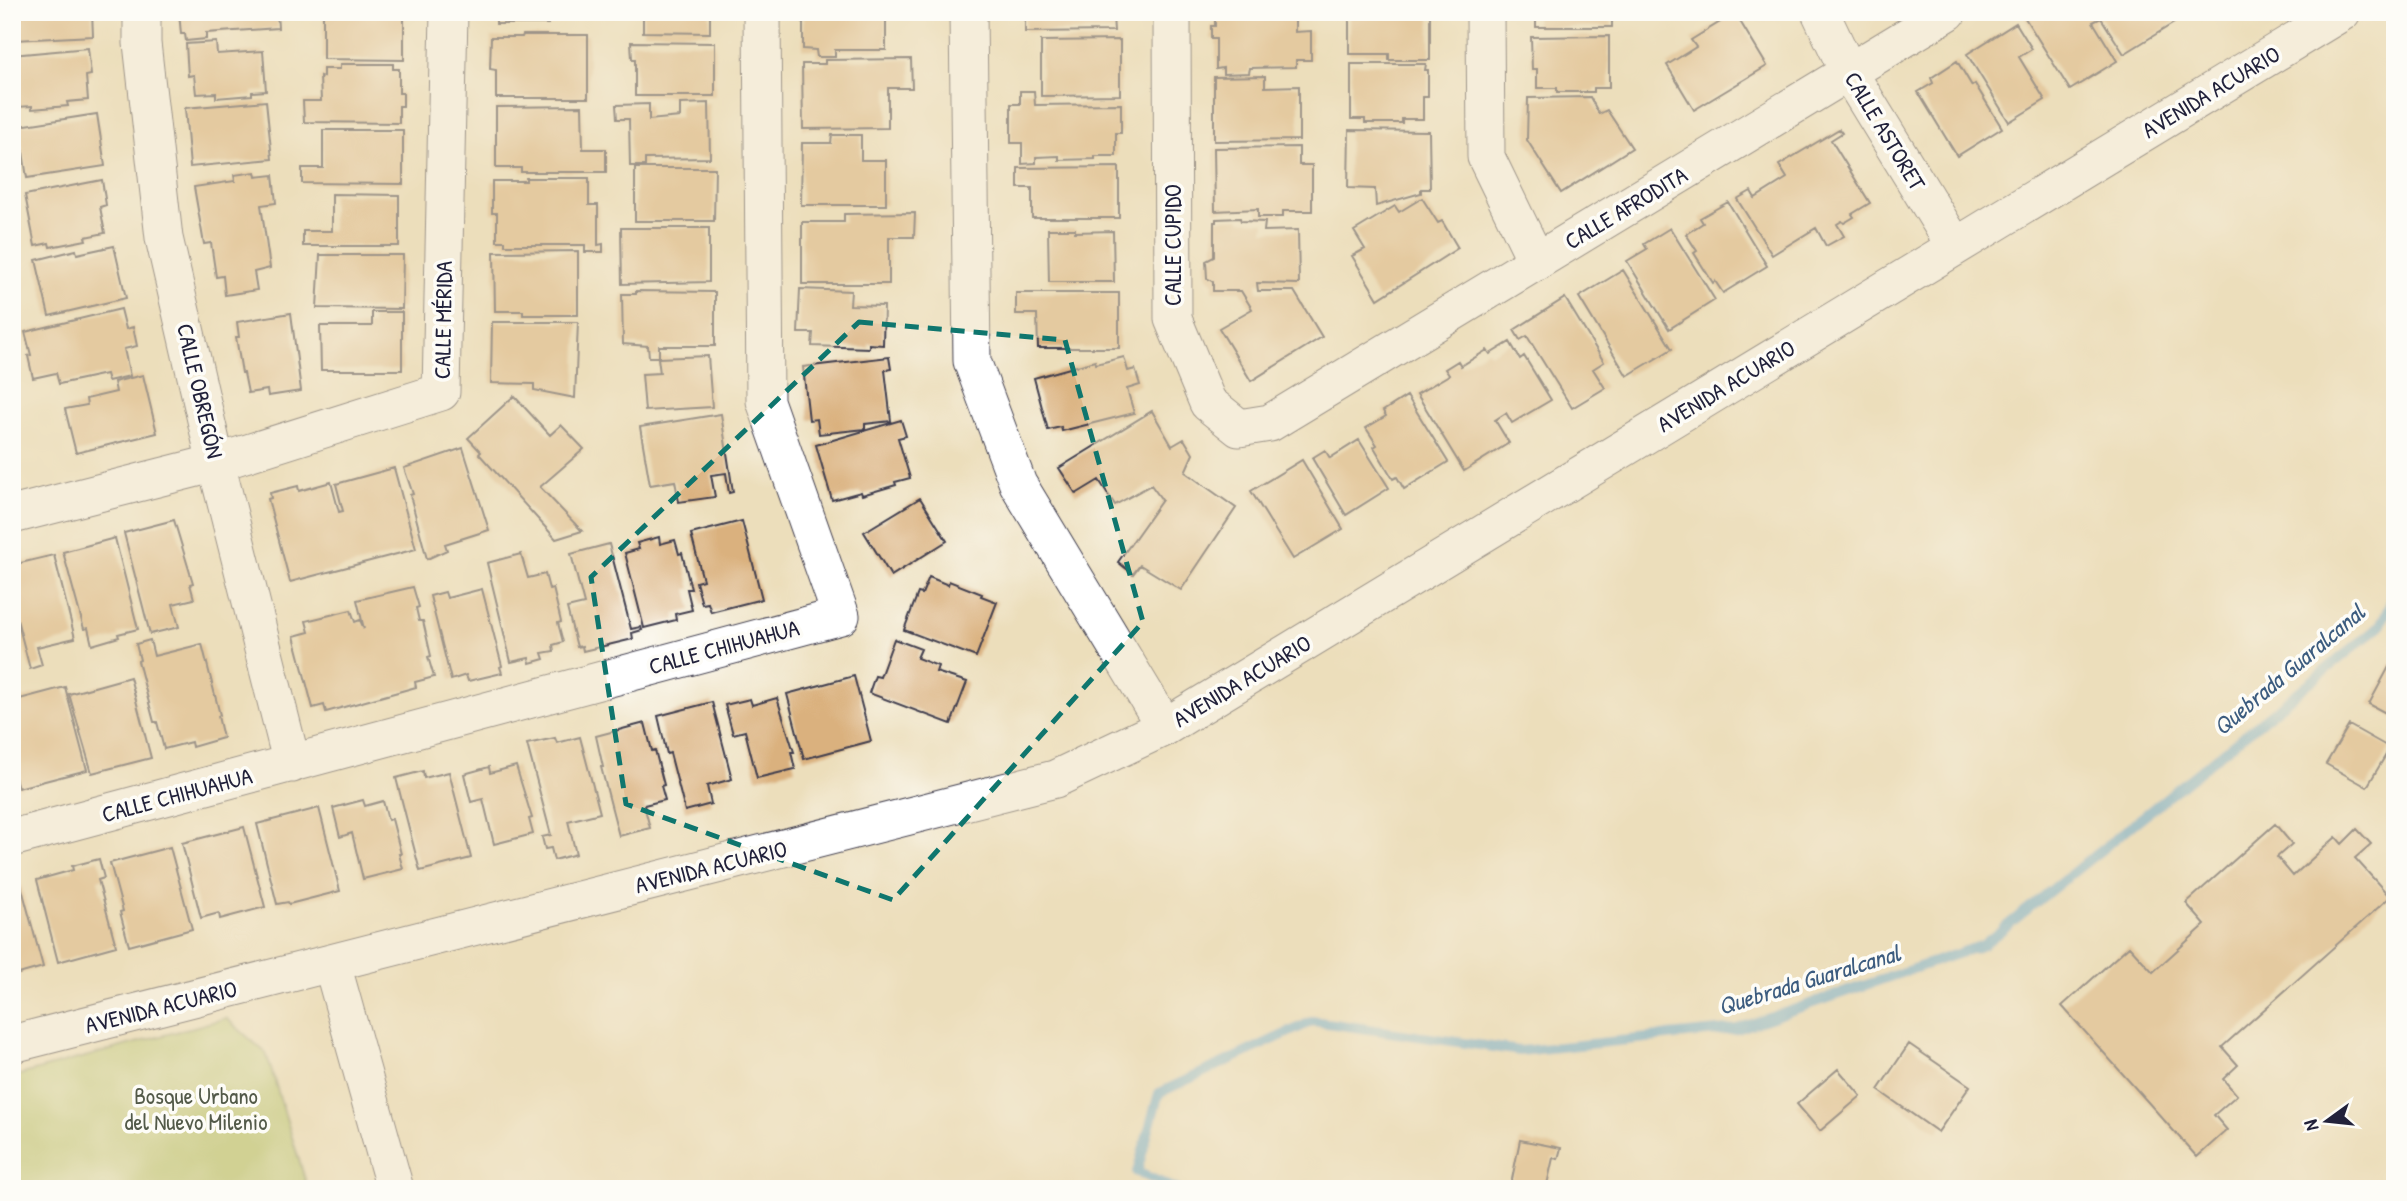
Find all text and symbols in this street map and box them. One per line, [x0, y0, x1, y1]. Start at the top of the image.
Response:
street label: AVENIDA ACUARIO [2136, 38, 2285, 145]
street label: CALLE ASTORET [1838, 66, 1933, 196]
street label: CALLE AFRODITA [1559, 159, 1693, 256]
street label: CALLE CUPIDO [1157, 184, 1188, 306]
street label: CALLE MÉRIDA [426, 261, 459, 379]
street label: CALLE OBREGÓN [170, 320, 231, 461]
street label: AVENIDA ACUARIO [1651, 332, 1800, 439]
water label: Quebrada Guaralcanal [2206, 595, 2372, 742]
street label: CALLE CHIHUAHUA [645, 612, 802, 681]
street label: AVENIDA ACUARIO [1167, 627, 1316, 734]
street label: CALLE CHIHUAHUA [98, 760, 255, 829]
street label: AVENIDA ACUARIO [632, 833, 790, 900]
water label: Quebrada Guaralcanal [1714, 936, 1905, 1022]
street label: AVENIDA ACUARIO [82, 973, 240, 1040]
park label: Bosque Urbano del Nuevo Milenio [125, 1080, 267, 1137]
north arrow [2292, 1086, 2362, 1156]
text: N [2297, 1117, 2324, 1134]

